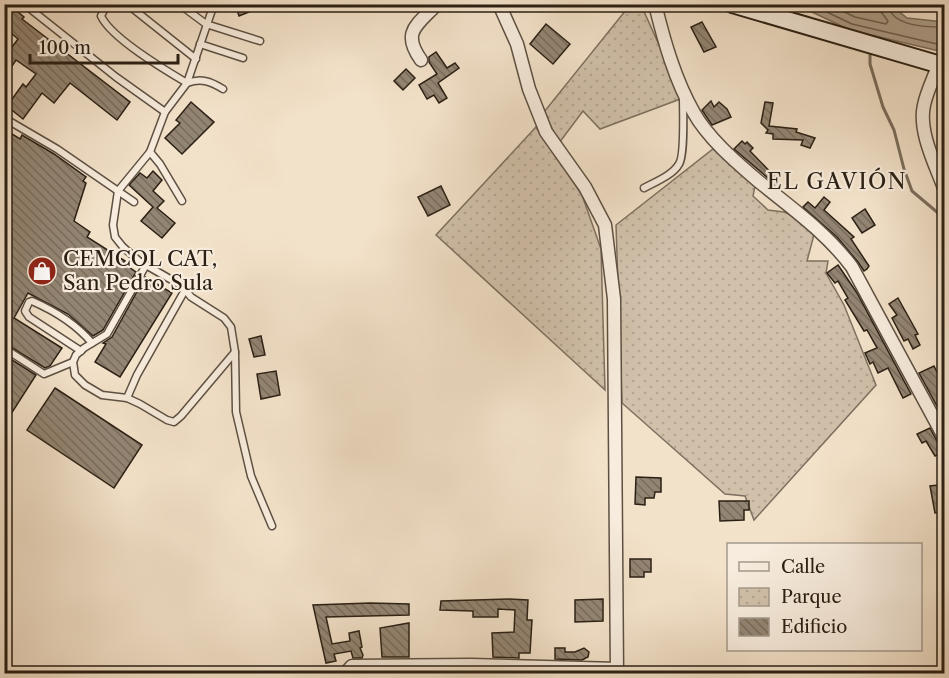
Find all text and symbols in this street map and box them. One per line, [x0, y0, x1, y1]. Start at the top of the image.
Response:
scale bar [30, 27, 178, 65]
text: 100 m [39, 37, 91, 59]
district label: EL GAVIÓN [767, 167, 907, 195]
place label: CEMCOL CAT, San Pedro Sula [63, 246, 217, 295]
shop icon: CEMCOL CAT, San Pedro Sula [26, 255, 58, 287]
legend [727, 543, 922, 651]
text: Calle [781, 556, 825, 578]
text: Parque [781, 586, 842, 608]
text: Edificio [781, 616, 847, 638]

